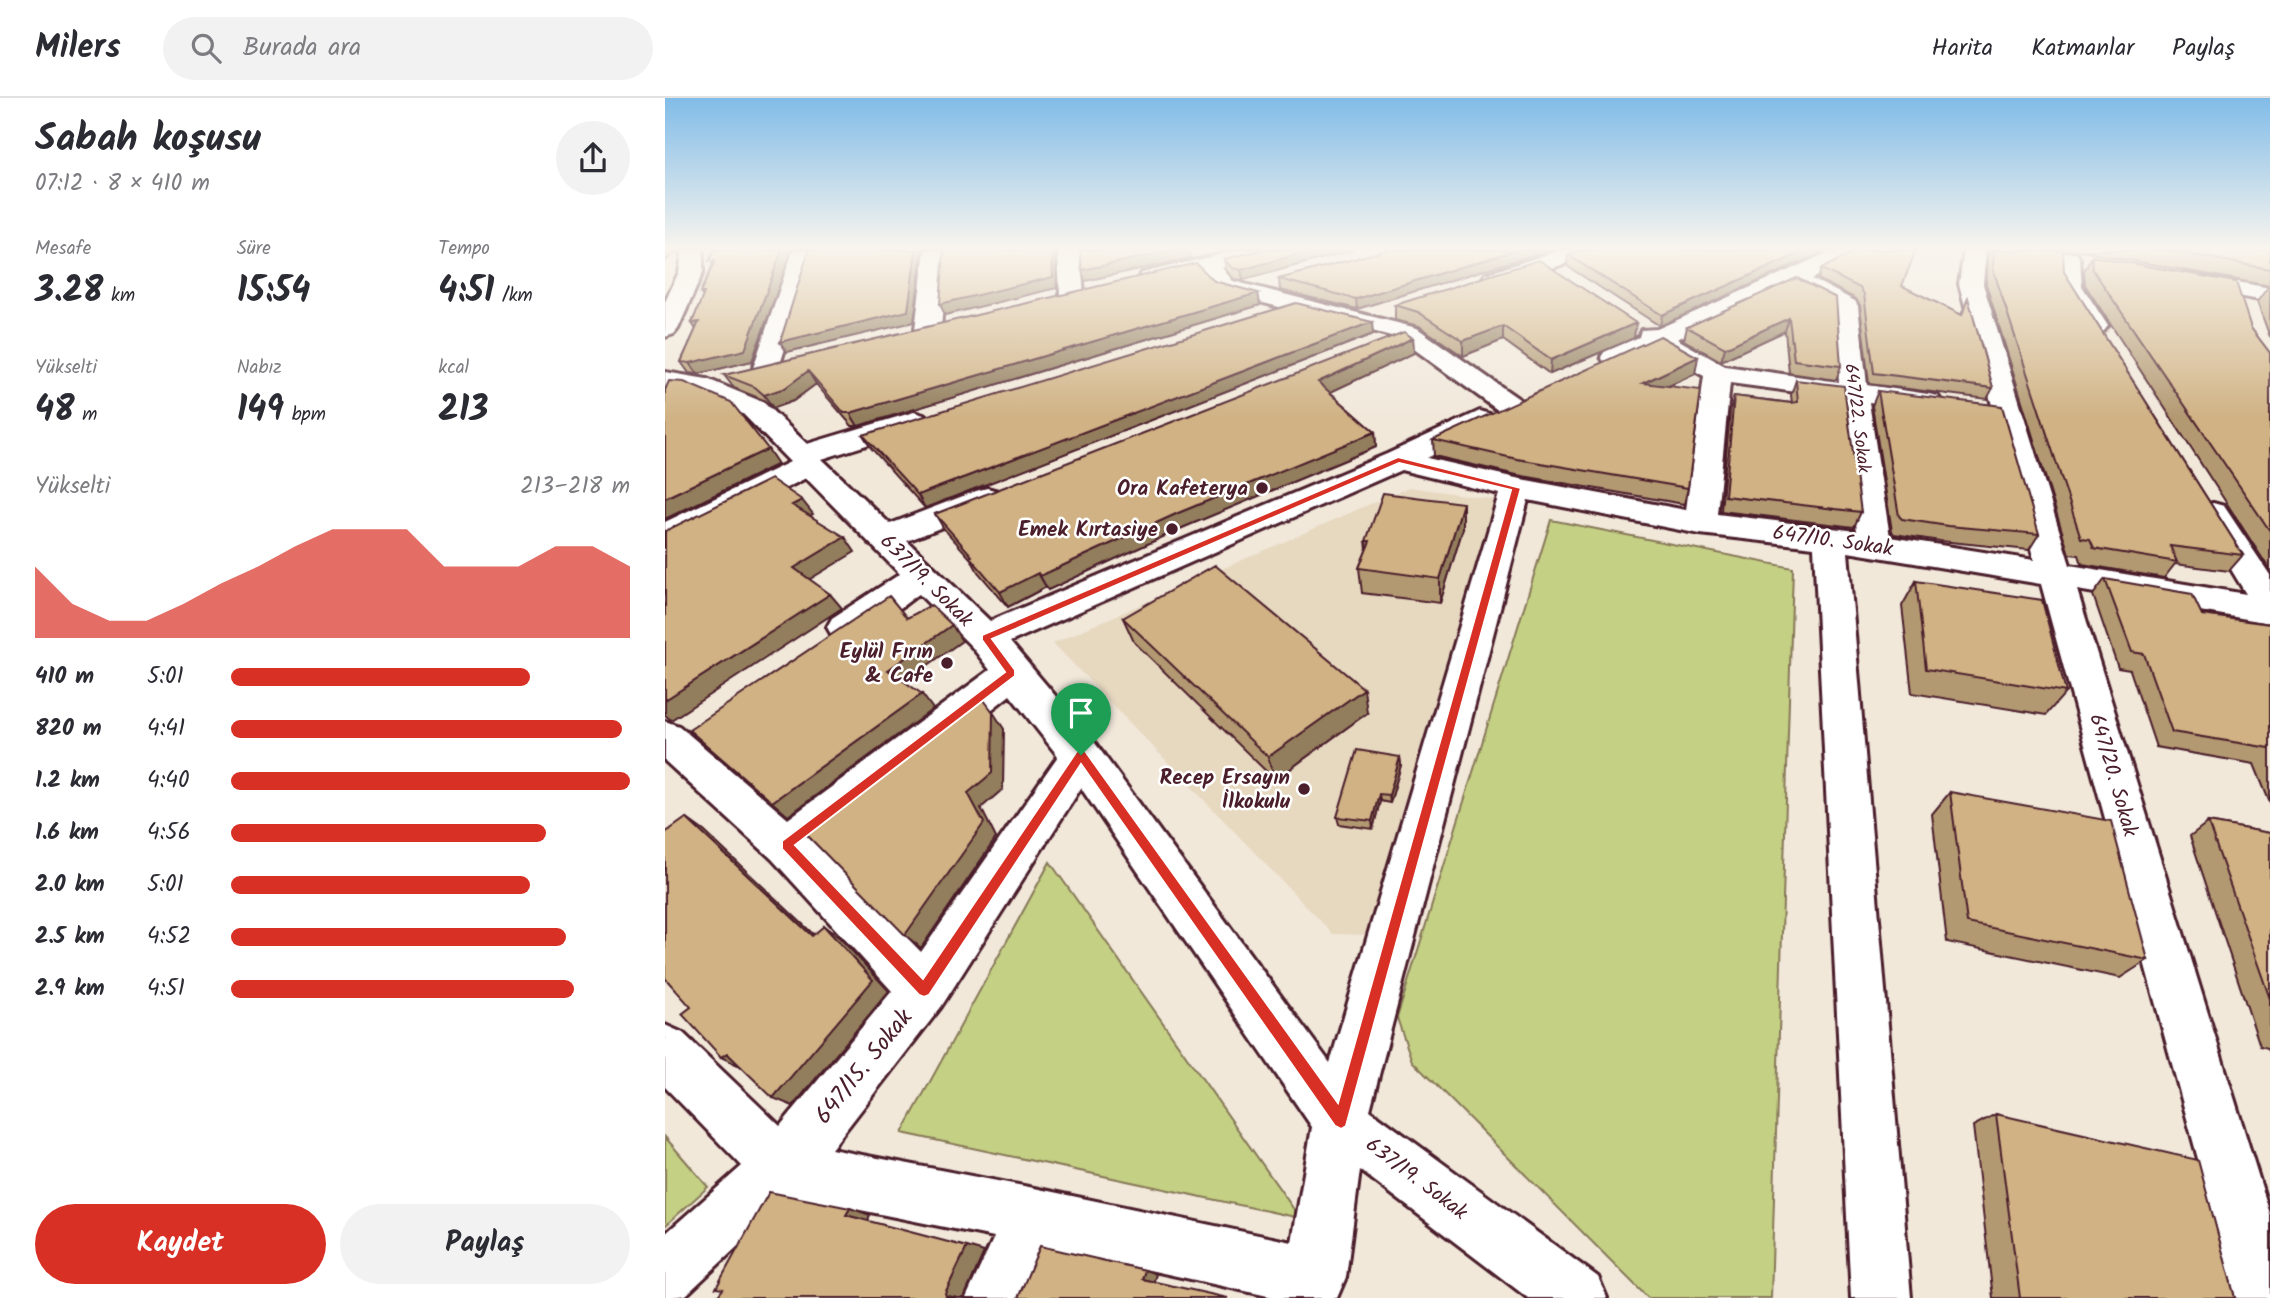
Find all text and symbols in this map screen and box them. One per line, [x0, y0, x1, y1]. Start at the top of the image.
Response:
search box [163, 17, 653, 80]
text: Milers [35, 22, 121, 75]
text: Burada ara [243, 27, 361, 69]
icon: search [187, 29, 225, 67]
text: Harita [1932, 29, 1993, 68]
text: Katmanlar [2031, 29, 2134, 68]
text: Paylaş [2172, 29, 2235, 68]
text: Sabah koşusu [35, 110, 261, 170]
button: share [556, 121, 630, 195]
text: 07:12 · 8 × 410 m [35, 166, 210, 202]
text: Mesafe [35, 234, 91, 264]
text: Süre [237, 234, 271, 264]
text: Tempo [438, 234, 490, 264]
text: 3.28 [35, 264, 104, 320]
text: 15:54 [237, 264, 310, 320]
text: 4:51 [438, 264, 494, 320]
text: km [104, 281, 135, 311]
text: /km [494, 281, 533, 311]
text: Yükselti [35, 353, 97, 383]
text: Nabız [237, 353, 282, 383]
text: kcal [438, 353, 469, 383]
street label: 647/22. Sokak [1835, 362, 1878, 475]
text: 48 [35, 383, 75, 439]
text: 149 [237, 383, 284, 439]
text: 213 [438, 383, 488, 439]
text: m [75, 400, 97, 430]
text: bpm [284, 400, 326, 430]
text: Yükselti [35, 469, 110, 505]
text: 213–218 m [520, 469, 630, 505]
place label: Ora Kafeterya [1117, 473, 1248, 506]
marker: Ora Kafeterya [1254, 480, 1270, 496]
place label: Emek Kırtasiye [1018, 514, 1158, 547]
street label: 647/10. Sokak [1771, 517, 1895, 566]
marker: Emek Kırtasiye [1164, 521, 1180, 537]
street label: 637/19. Sokak [871, 527, 981, 636]
place label: Eylül Fırın & Cafe [840, 636, 933, 693]
marker: Eylül Fırın & Cafe [939, 655, 955, 671]
text: 410 m [35, 659, 94, 695]
text: 5:01 [147, 659, 184, 695]
pin [1051, 683, 1111, 755]
icon: arrive [1062, 694, 1100, 732]
street label: 647/20. Sokak [2079, 710, 2146, 841]
text: 820 m [35, 711, 101, 747]
text: 4:41 [147, 711, 185, 747]
place label: Recep Ersayın İlkokulu [1160, 762, 1291, 819]
text: 1.2 km [35, 763, 100, 799]
text: 4:40 [147, 763, 190, 799]
marker: Recep Ersayın İlkokulu [1296, 781, 1312, 797]
text: 1.6 km [35, 815, 99, 851]
text: 4:56 [147, 815, 190, 851]
text: 2.0 km [35, 867, 105, 903]
text: 5:01 [147, 867, 184, 903]
text: 2.5 km [35, 919, 105, 955]
text: 4:52 [147, 919, 191, 955]
text: 2.9 km [35, 971, 105, 1007]
text: 4:51 [147, 971, 185, 1007]
street label: 647/15. Sokak [805, 1000, 924, 1133]
street label: 637/19. Sokak [1358, 1130, 1475, 1229]
button: Kaydet [35, 1204, 326, 1284]
button: Paylaş [340, 1204, 630, 1284]

